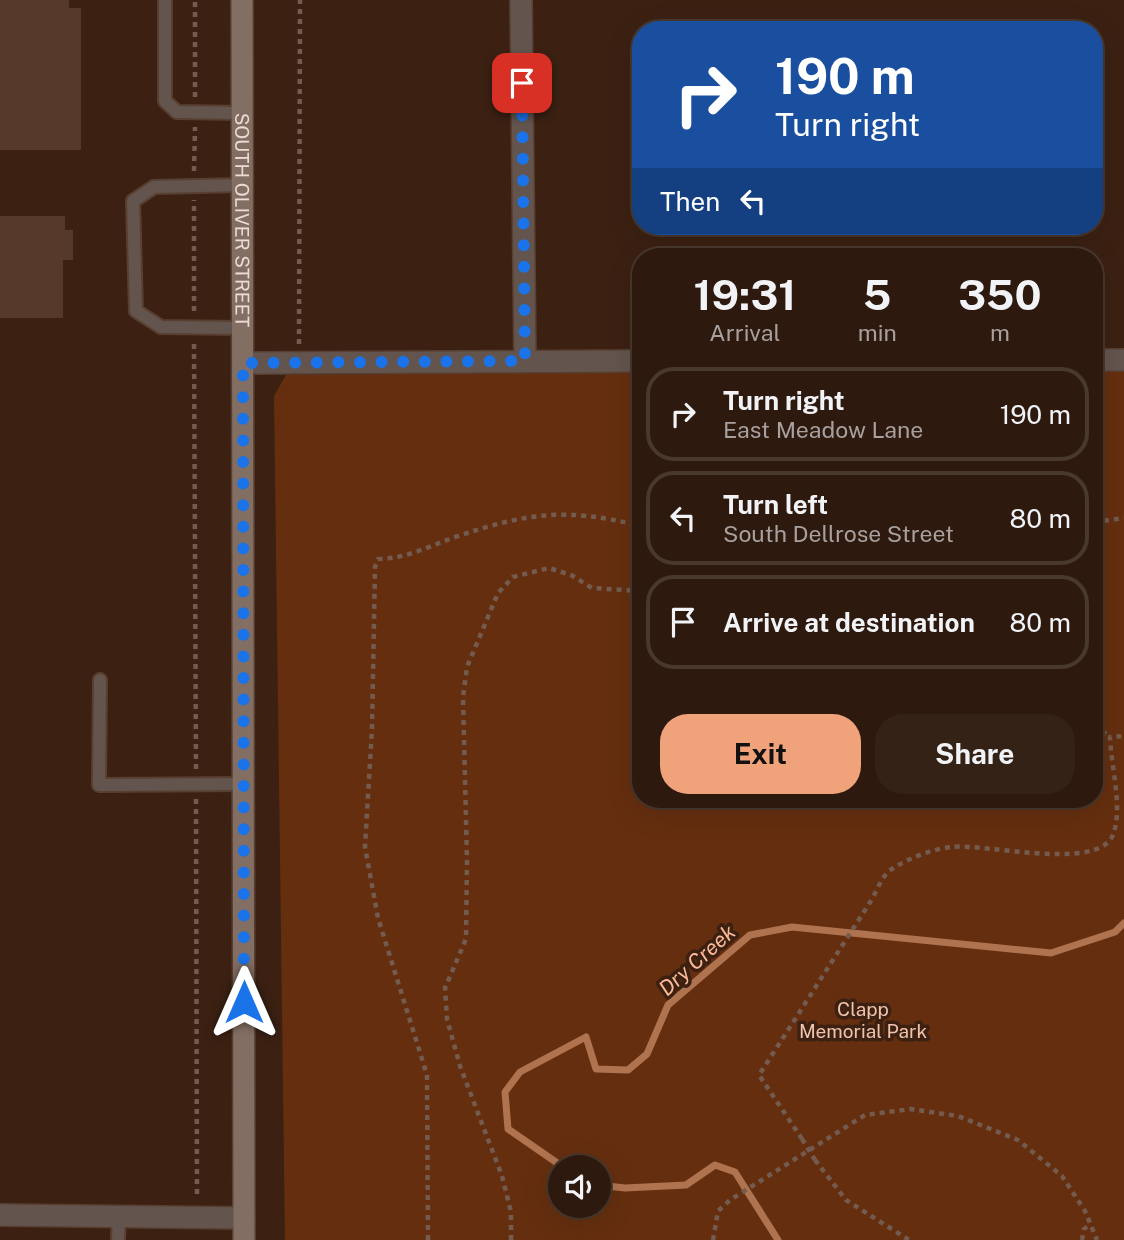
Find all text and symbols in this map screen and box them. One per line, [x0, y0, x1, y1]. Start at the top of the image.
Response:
text: 190 m [775, 47, 915, 105]
icon: right [660, 49, 751, 140]
pin [492, 53, 552, 113]
icon: arrive [503, 64, 541, 102]
text: Turn right [775, 106, 920, 143]
street label: SOUTH OLIVER STREET [231, 113, 254, 327]
icon: left [734, 182, 772, 220]
text: Then [660, 186, 720, 217]
text: 19:31 [693, 270, 796, 319]
text: 5 [863, 270, 891, 319]
text: 350 [958, 270, 1042, 319]
text: Arrival [709, 319, 780, 346]
text: min [858, 319, 897, 346]
text: m [990, 319, 1010, 346]
text: Turn right [723, 385, 845, 416]
icon: right [664, 395, 702, 433]
text: 190 m [1000, 399, 1071, 430]
text: East Meadow Lane [723, 416, 923, 443]
text: Turn left [723, 489, 828, 520]
icon: left [664, 499, 702, 537]
text: 80 m [1010, 503, 1071, 534]
text: South Dellrose Street [723, 520, 954, 547]
icon: arrive [664, 603, 702, 641]
text: Arrive at destination [723, 607, 975, 638]
text: 80 m [1010, 607, 1071, 638]
button: Exit [660, 714, 861, 794]
button: Share [875, 714, 1075, 794]
water label: Dry Creek [654, 919, 741, 1001]
position arrow [207, 965, 281, 1039]
park label: Clapp Memorial Park [799, 998, 927, 1042]
map controls [548, 1155, 611, 1218]
button: sound [548, 1155, 611, 1218]

